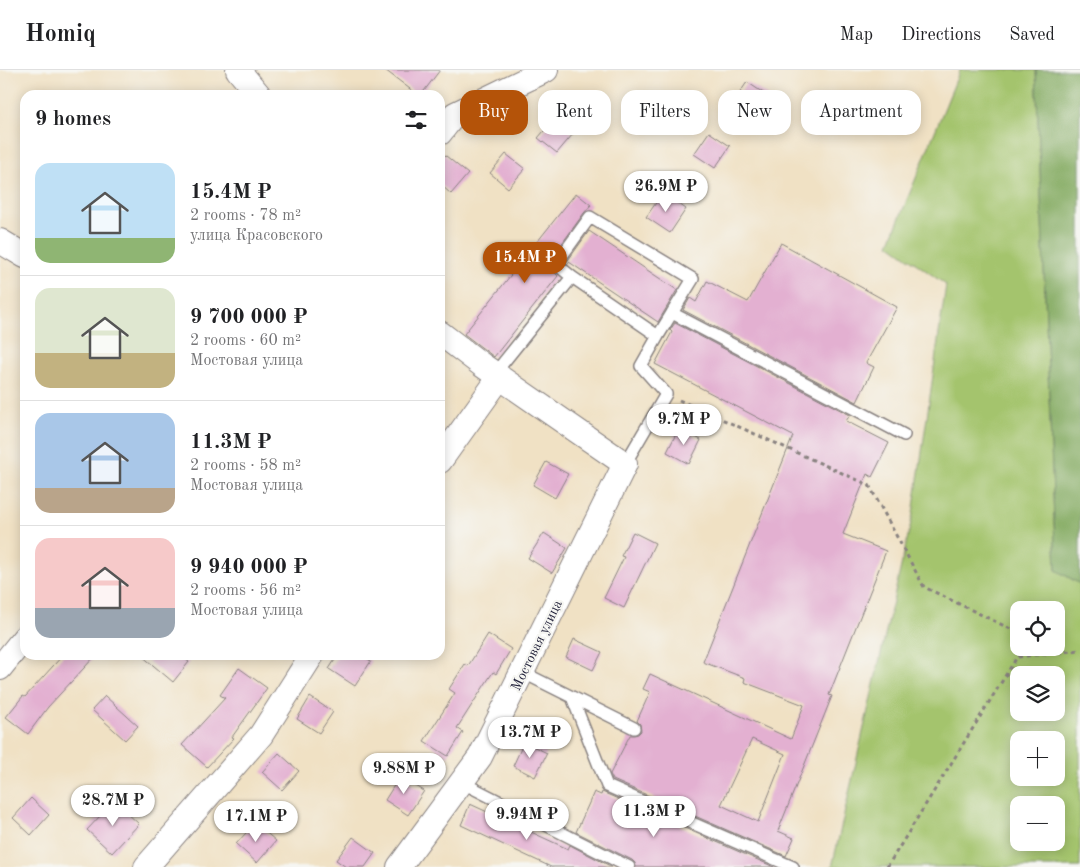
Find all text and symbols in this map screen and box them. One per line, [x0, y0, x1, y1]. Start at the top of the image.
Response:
text: Homiq [25, 23, 96, 47]
text: Map [840, 26, 873, 44]
text: Directions [901, 26, 981, 44]
text: Saved [1009, 26, 1055, 44]
chip: Buy [460, 90, 528, 135]
chip: Rent [538, 90, 611, 135]
chip: Filters [621, 90, 708, 135]
chip: New [718, 90, 791, 135]
chip: Apartment [801, 90, 921, 135]
icon: filters [402, 106, 430, 134]
text: 9 homes [35, 109, 111, 130]
pin: 26.9M ₽ [620, 170, 712, 213]
text: 26.9M ₽ [635, 179, 697, 195]
text: 15.4M ₽ [190, 182, 272, 203]
icon: home [75, 183, 135, 243]
text: 2 rooms · 78 m² [190, 208, 301, 224]
text: улица Красовского [190, 228, 323, 244]
pin: 15.4M ₽ [479, 242, 571, 284]
text: 15.4M ₽ [494, 250, 556, 266]
text: 9 700 000 ₽ [190, 307, 308, 328]
icon: home [75, 308, 135, 368]
text: 2 rooms · 60 m² [190, 333, 301, 349]
text: Мостовая улица [190, 353, 303, 369]
pin: 9.7M ₽ [643, 404, 725, 446]
text: 9.7M ₽ [658, 412, 711, 428]
text: 11.3M ₽ [190, 432, 272, 453]
icon: home [75, 433, 135, 493]
text: 2 rooms · 58 m² [190, 458, 301, 474]
text: Мостовая улица [190, 478, 303, 494]
text: 9 940 000 ₽ [190, 557, 308, 578]
icon: home [75, 558, 135, 618]
text: 2 rooms · 56 m² [190, 583, 301, 599]
street label: Мостовая улица [509, 598, 565, 693]
map controls [1010, 601, 1065, 851]
button: locate [1010, 601, 1065, 656]
text: Мостовая улица [190, 603, 303, 619]
button: layers [1010, 666, 1065, 721]
pin: 13.7M ₽ [484, 716, 576, 759]
text: 13.7M ₽ [499, 725, 561, 741]
button: + [1010, 731, 1065, 786]
pin: 9.88M ₽ [358, 752, 450, 795]
text: 9.88M ₽ [373, 761, 435, 777]
pin: 28.7M ₽ [67, 784, 159, 827]
text: 28.7M ₽ [82, 793, 144, 809]
pin: 11.3M ₽ [608, 796, 700, 838]
button: − [1010, 796, 1065, 851]
pin: 9.94M ₽ [481, 798, 573, 841]
pin: 17.1M ₽ [210, 800, 302, 843]
text: 11.3M ₽ [623, 804, 685, 820]
text: 9.94M ₽ [496, 807, 558, 823]
text: 17.1M ₽ [225, 809, 287, 825]

